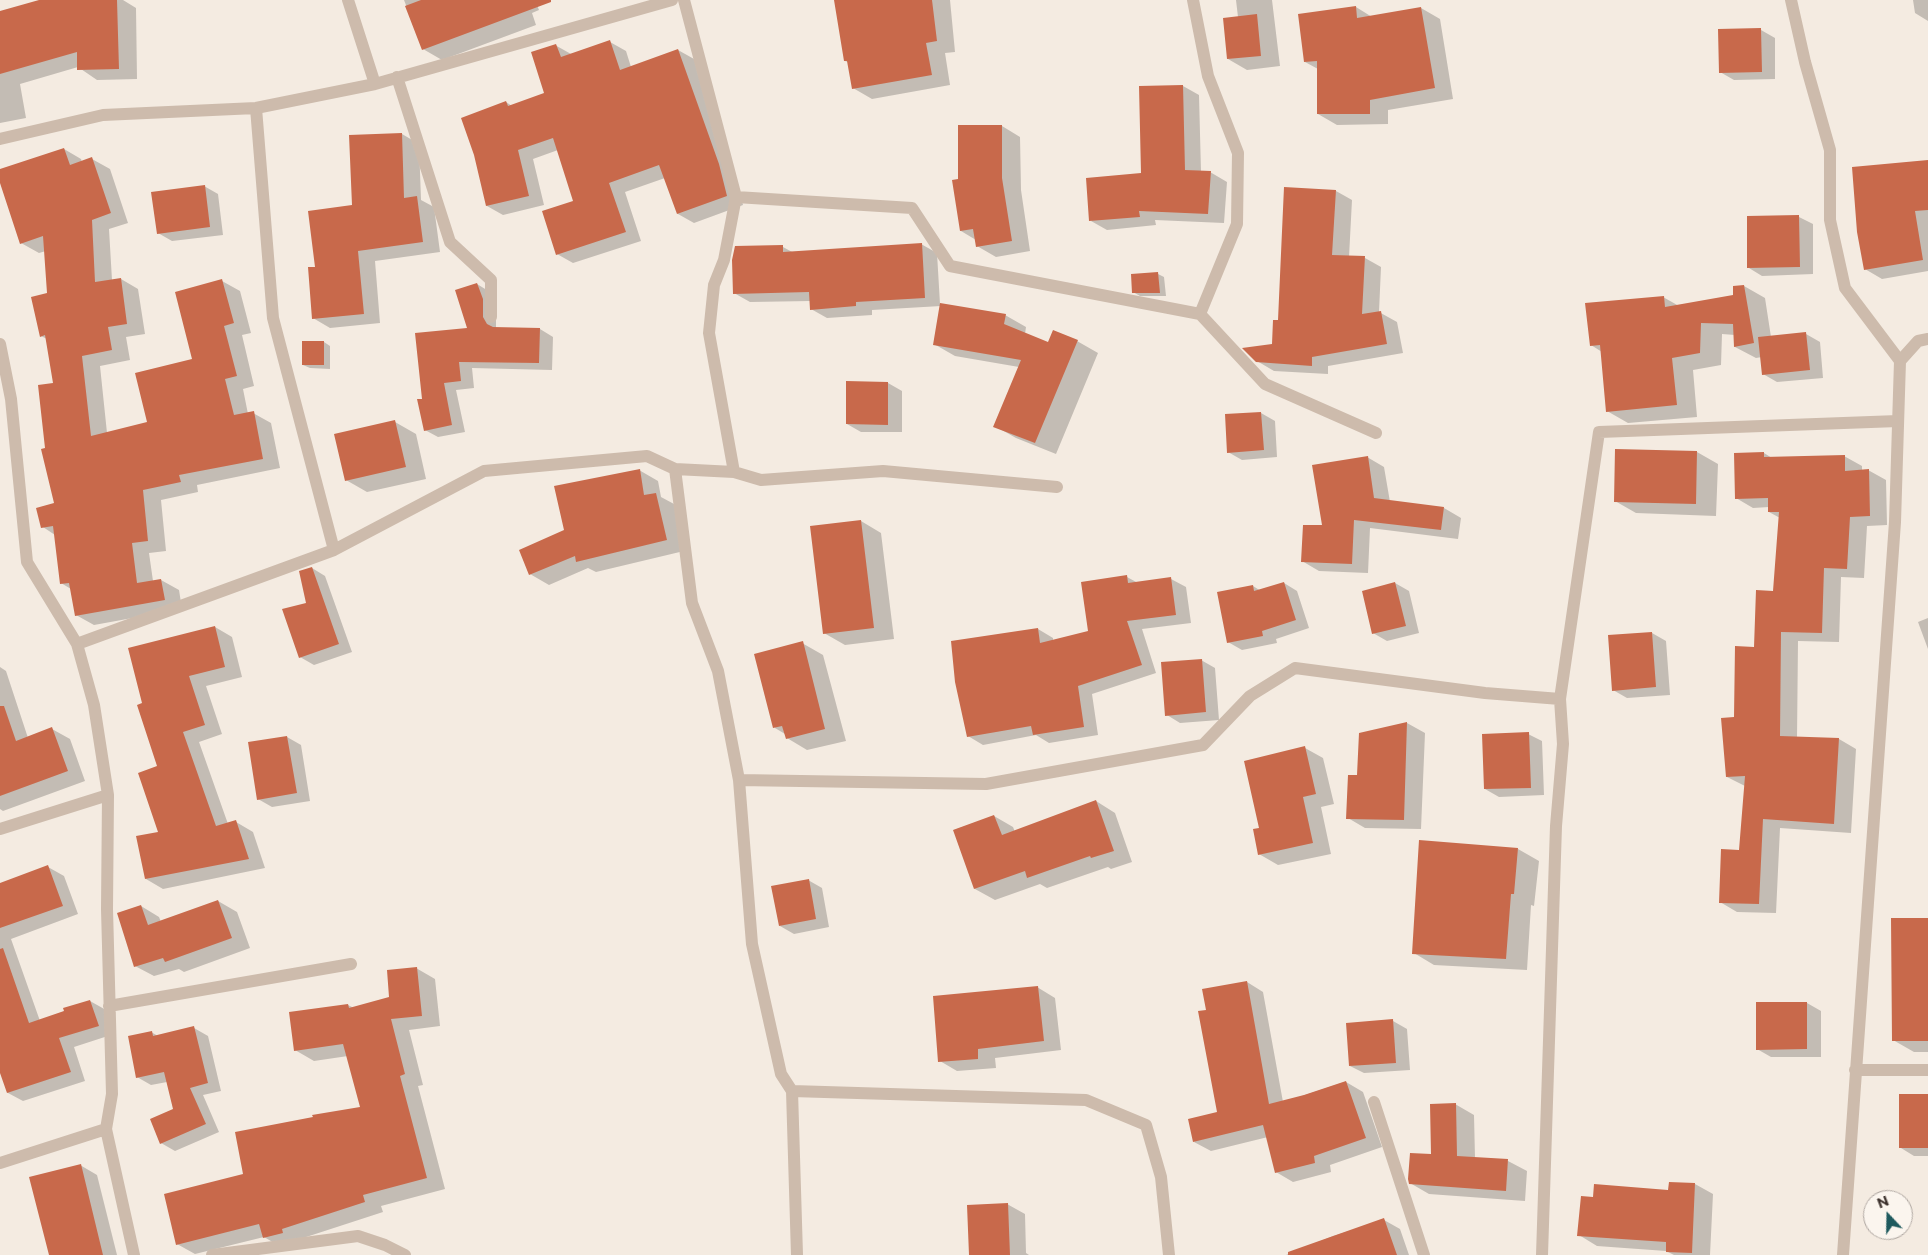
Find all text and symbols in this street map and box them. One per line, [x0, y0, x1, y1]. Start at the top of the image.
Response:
north arrow [1863, 1190, 1913, 1240]
text: N [1874, 1192, 1891, 1212]

